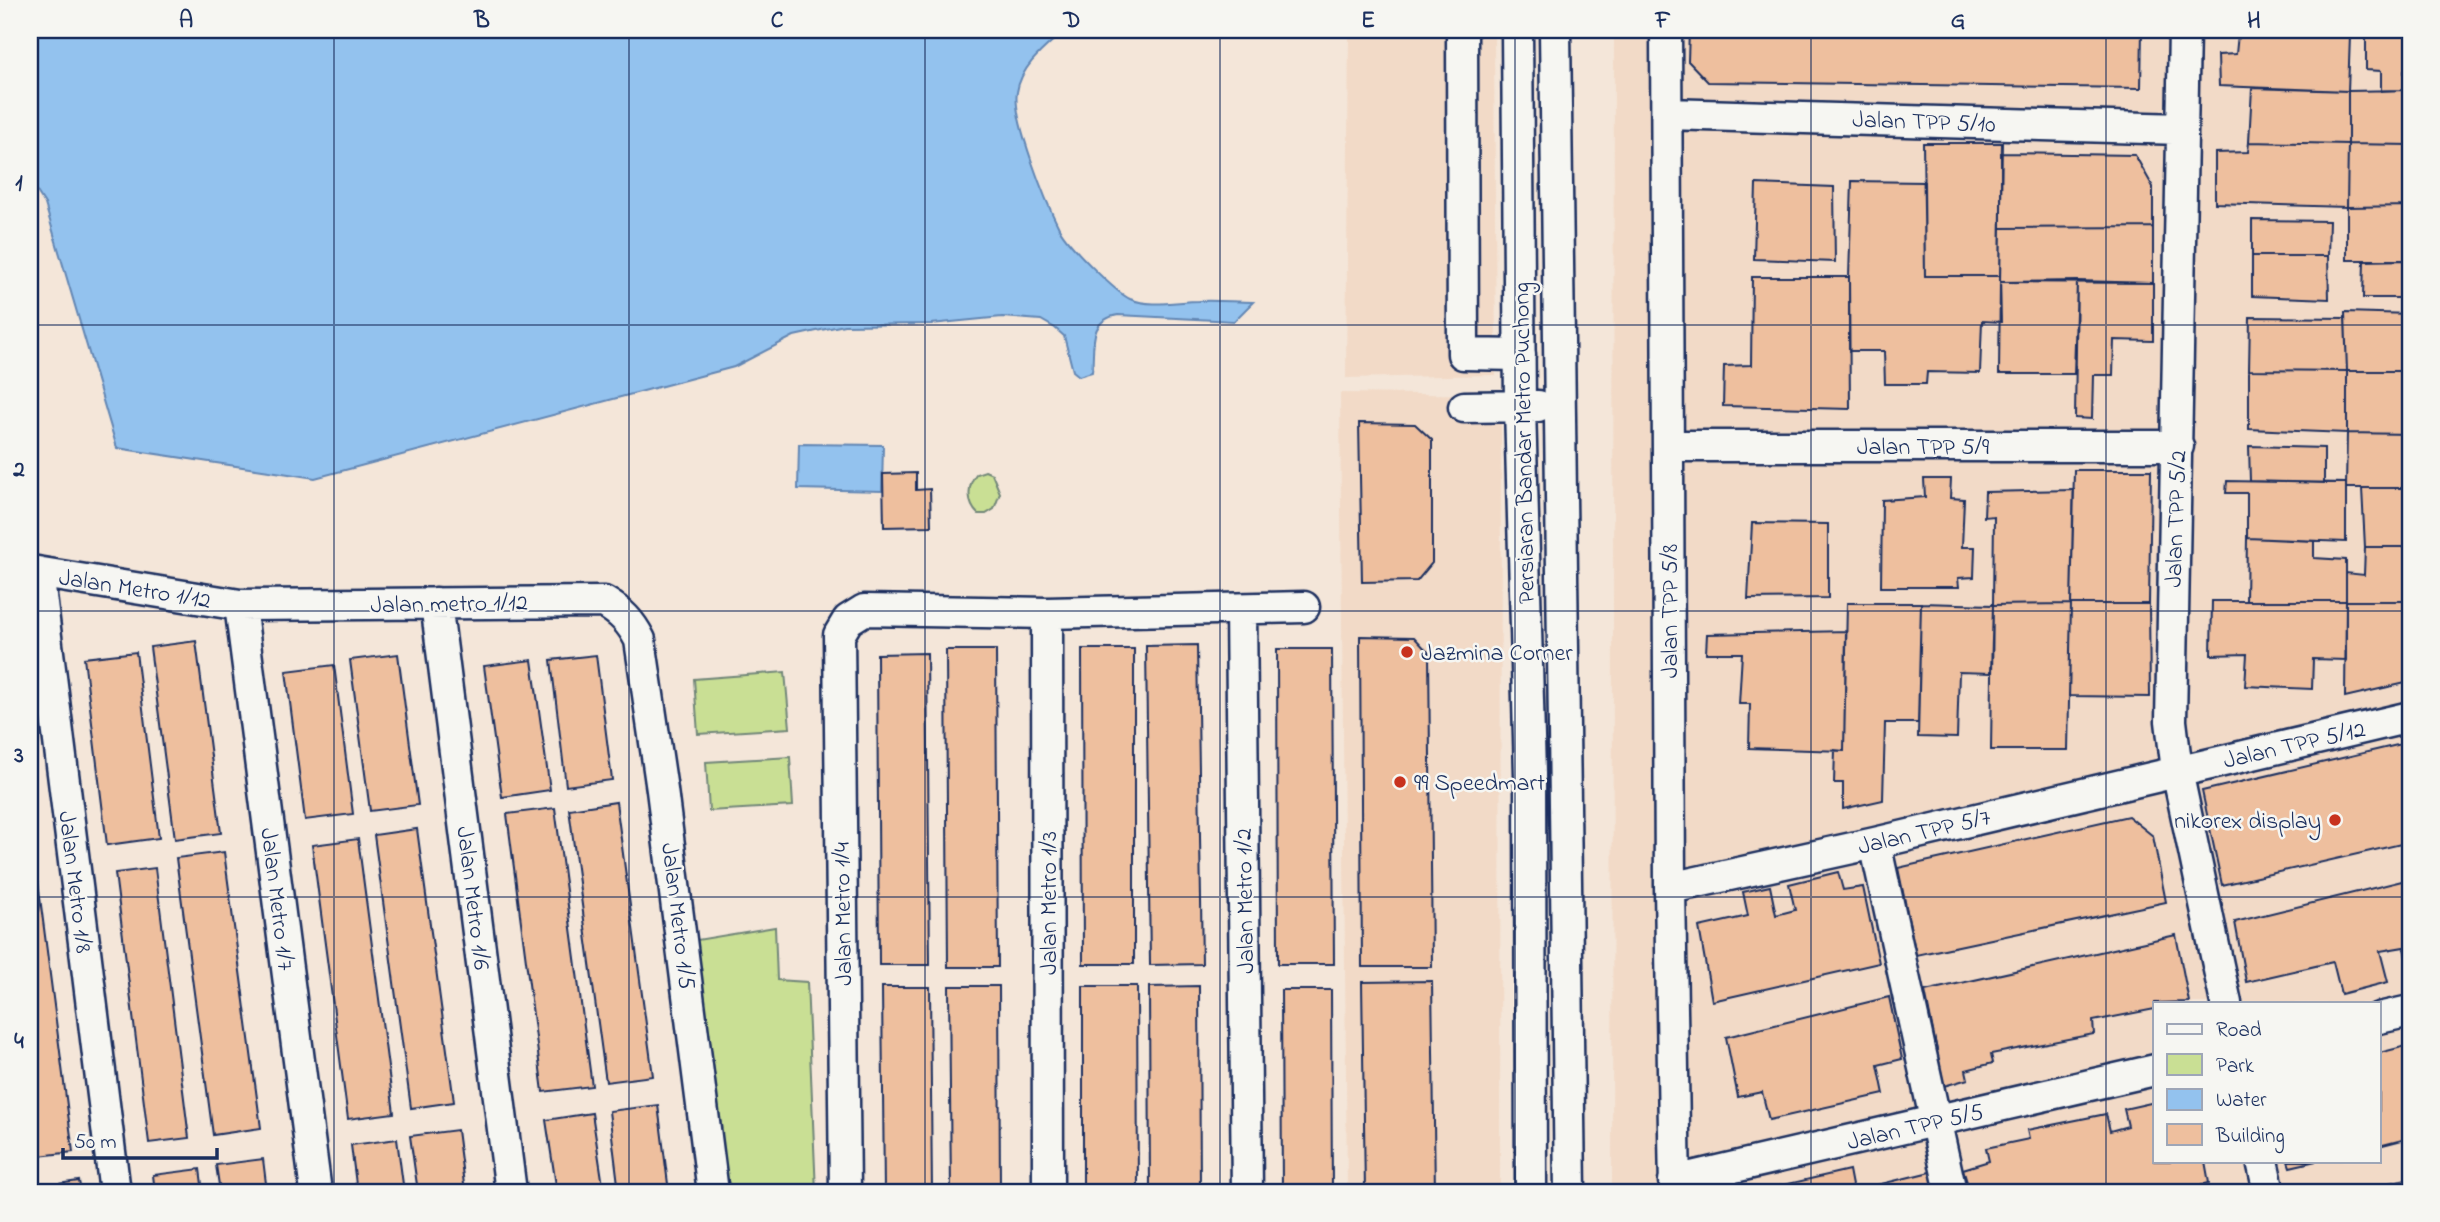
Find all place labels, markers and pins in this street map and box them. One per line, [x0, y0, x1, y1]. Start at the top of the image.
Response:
place label: Jazmina Corner [1421, 637, 1573, 672]
marker: Jazmina Corner [1399, 644, 1415, 660]
place label: 99 Speedmart [1414, 767, 1545, 802]
marker: 99 Speedmart [1392, 774, 1408, 790]
place label: nikorex display [2174, 805, 2321, 841]
marker: nikorex display [2327, 812, 2343, 828]

